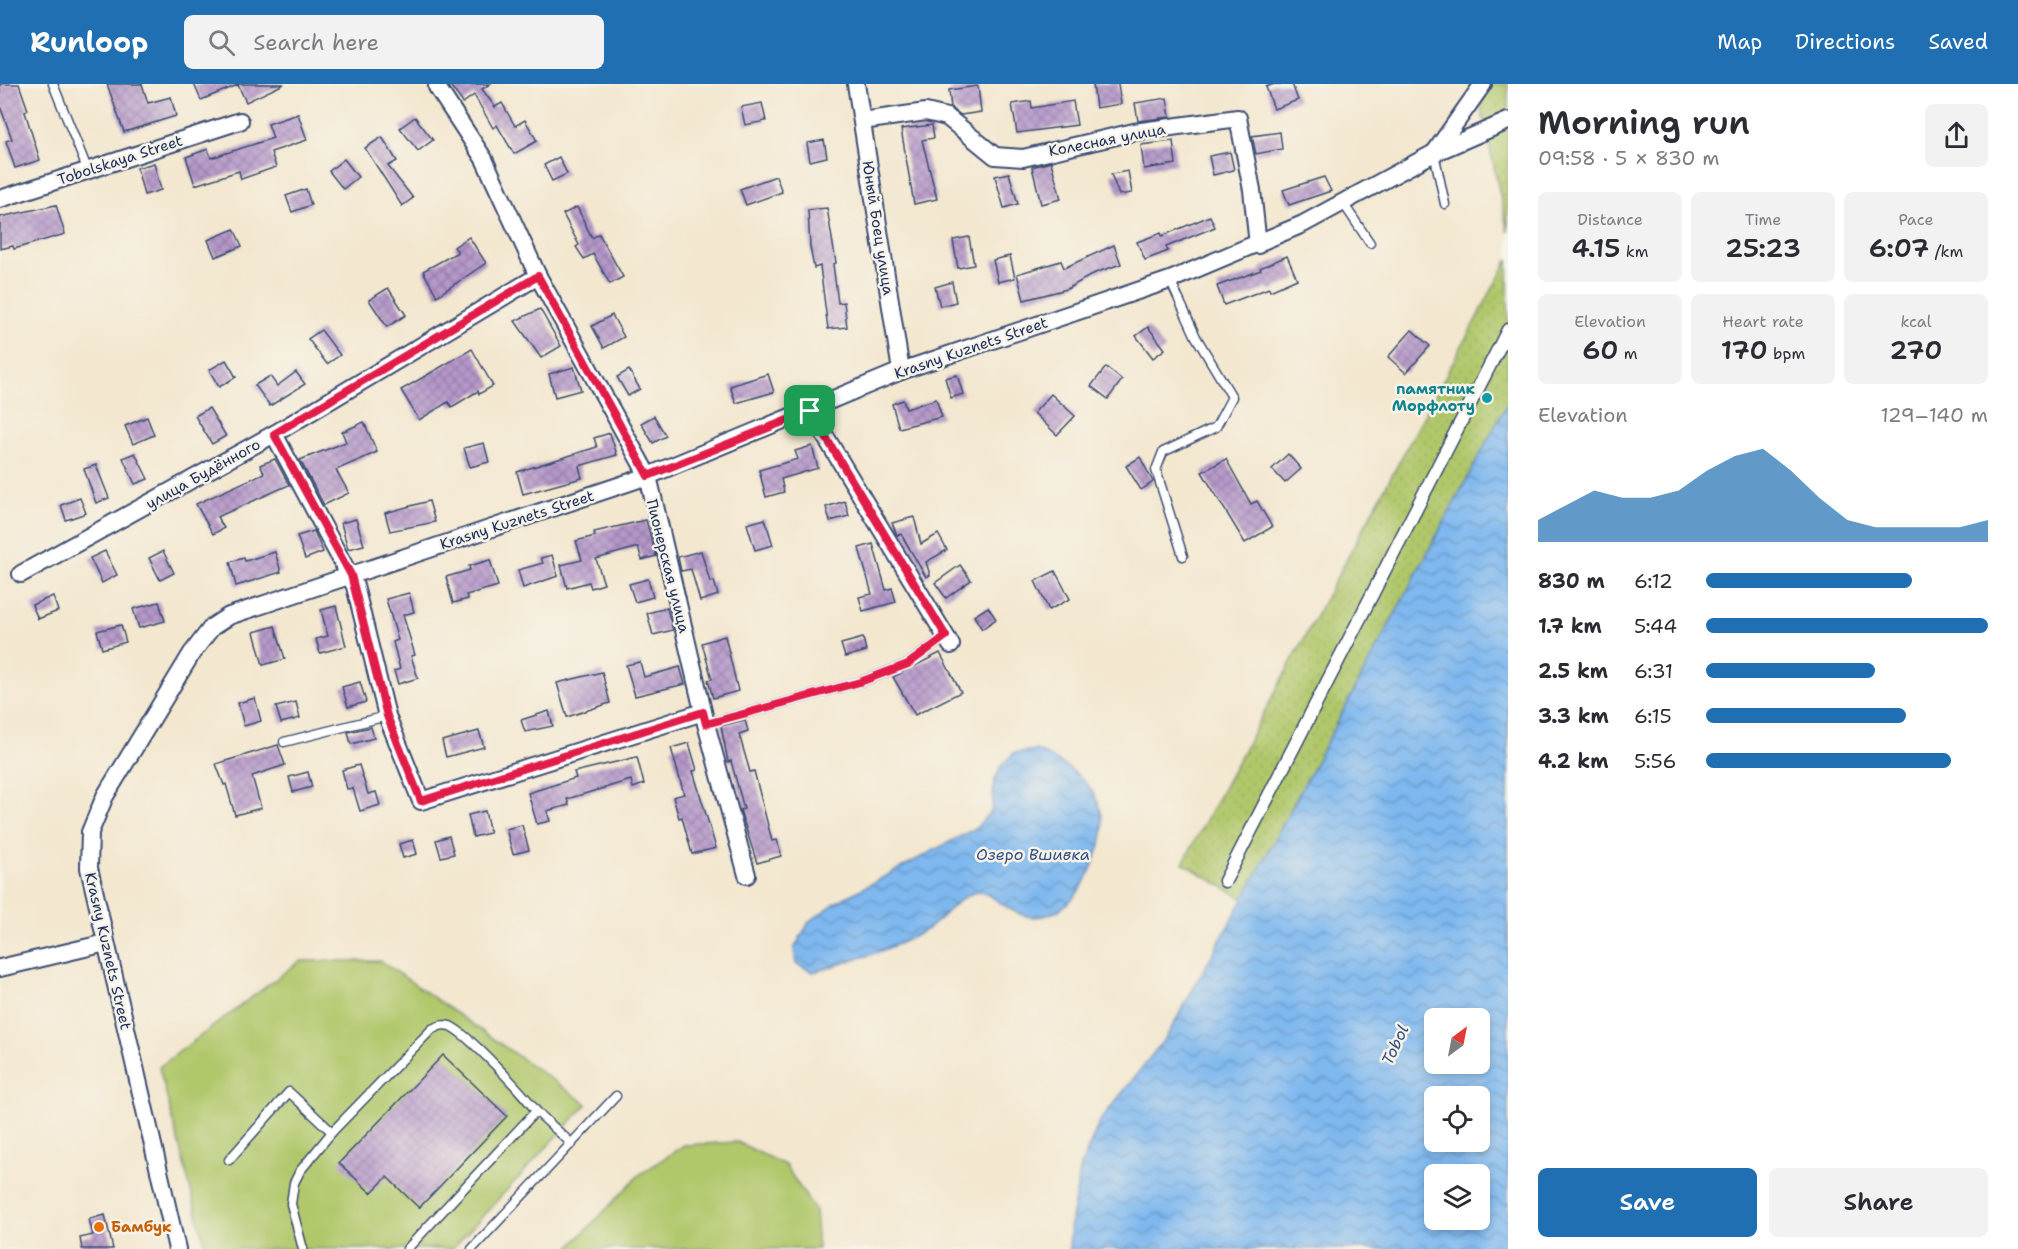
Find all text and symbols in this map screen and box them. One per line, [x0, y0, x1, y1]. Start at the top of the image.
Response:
search box [184, 15, 604, 69]
text: Runloop [30, 23, 148, 61]
icon: search [205, 26, 238, 59]
text: Search here [253, 28, 379, 57]
text: Map [1717, 28, 1762, 56]
text: Directions [1795, 28, 1895, 56]
text: Saved [1928, 28, 1988, 56]
text: Morning run [1538, 100, 1750, 145]
button: share [1925, 104, 1988, 167]
street label: Колесная улица [1047, 119, 1168, 161]
street label: Tobolskaya Street [55, 130, 185, 190]
text: 09:58 · 5 × 830 m [1538, 145, 1720, 171]
street label: Юный Боец улица [858, 159, 899, 297]
text: Distance [1577, 209, 1643, 230]
text: Time [1745, 209, 1781, 230]
text: Pace [1898, 209, 1934, 230]
text: 4.15 [1572, 230, 1620, 265]
text: 25:23 [1725, 230, 1801, 265]
text: 6:07 [1869, 230, 1929, 265]
text: km [1620, 241, 1648, 262]
text: /km [1929, 241, 1963, 262]
text: Elevation [1574, 311, 1646, 332]
text: Heart rate [1722, 311, 1804, 332]
text: kcal [1900, 311, 1932, 332]
street label: Krasny Kuznets Street [892, 312, 1050, 384]
text: 60 [1582, 332, 1618, 367]
text: 170 [1721, 332, 1768, 367]
text: 270 [1890, 332, 1942, 367]
text: m [1618, 343, 1638, 364]
text: bpm [1768, 343, 1805, 364]
place label: памятник Морфлоту [1392, 379, 1476, 416]
pin [784, 385, 835, 436]
marker: памятник Морфлоту [1480, 391, 1494, 405]
icon: arrive [793, 394, 826, 427]
text: Elevation [1538, 402, 1628, 428]
text: 129–140 m [1880, 402, 1988, 428]
street label: улица Будённого [142, 434, 264, 514]
street label: Krasny Kuznets Street [437, 486, 597, 554]
street label: Пионерская улица [642, 497, 694, 636]
text: 830 m [1538, 568, 1605, 594]
text: 6:12 [1634, 568, 1673, 594]
text: 1.7 km [1538, 613, 1602, 639]
text: 5:44 [1634, 613, 1677, 639]
text: 2.5 km [1538, 658, 1608, 684]
text: 6:31 [1634, 658, 1673, 684]
text: 3.3 km [1538, 703, 1609, 729]
text: 6:15 [1634, 703, 1672, 729]
text: 4.2 km [1538, 748, 1608, 774]
text: 5:56 [1634, 748, 1677, 774]
water label: Озеро Вшивка [976, 844, 1090, 865]
street label: Krasny Kuznets Street [80, 870, 136, 1032]
north arrow [1424, 1008, 1490, 1074]
map controls [1424, 1008, 1490, 1230]
water label: Tobol [1377, 1022, 1413, 1068]
button: locate [1424, 1086, 1490, 1152]
button: layers [1424, 1164, 1490, 1230]
button: Save [1538, 1168, 1757, 1237]
button: Share [1769, 1168, 1988, 1237]
place label: Бамбук [111, 1217, 172, 1237]
marker: Бамбук [92, 1220, 106, 1234]

